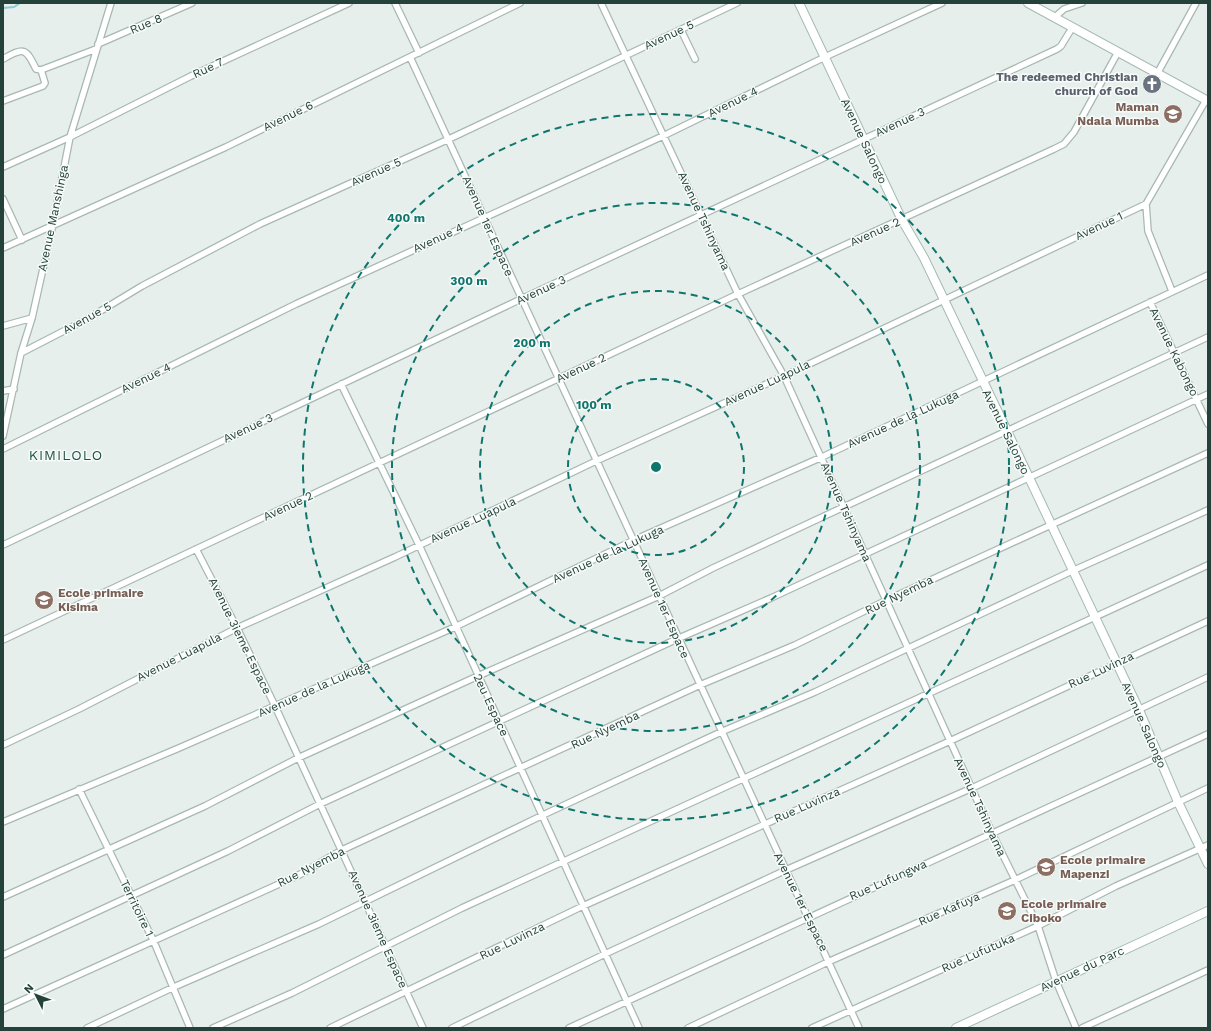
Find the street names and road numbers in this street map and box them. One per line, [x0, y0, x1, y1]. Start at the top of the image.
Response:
street label: Rue 8 [128, 11, 164, 37]
street label: Avenue 5 [642, 17, 696, 53]
street label: Rue 7 [190, 55, 226, 81]
street label: Avenue 4 [706, 84, 760, 120]
street label: Avenue Salongo [838, 96, 890, 186]
street label: Avenue 6 [261, 98, 315, 134]
street label: Avenue 3 [873, 104, 927, 140]
street label: Avenue 5 [349, 155, 403, 189]
street label: Avenue Manshinga [35, 163, 71, 273]
street label: Avenue Tshinyama [675, 169, 733, 273]
street label: Avenue 1er Espace [460, 174, 516, 278]
street label: Avenue 1 [1073, 209, 1125, 243]
street label: Avenue 2 [848, 215, 902, 249]
street label: Avenue 4 [411, 220, 465, 256]
street label: Avenue 3 [514, 272, 568, 308]
street label: Avenue 5 [60, 299, 114, 337]
street label: Avenue Kabongo [1146, 305, 1202, 399]
street label: Avenue 2 [554, 350, 608, 386]
street label: Avenue Luapula [722, 357, 812, 409]
street label: Avenue 4 [119, 360, 173, 396]
street label: Avenue de la Lukuga [845, 387, 961, 451]
street label: Avenue Salongo [979, 387, 1033, 477]
street label: Avenue 3 [221, 410, 275, 446]
street label: Avenue Tshinyama [818, 460, 874, 564]
street label: Avenue 2 [261, 488, 315, 524]
street label: Avenue Luapula [428, 494, 518, 546]
street label: Avenue de la Lukuga [550, 522, 666, 586]
street label: Avenue 1er Espace [636, 556, 692, 660]
street label: Rue Nyemba [863, 572, 935, 618]
street label: Avenue 3ieme Espace [206, 575, 274, 697]
street label: Avenue Luapula [134, 630, 224, 684]
street label: Rue Luvinza [1066, 649, 1136, 691]
street label: Avenue de la Lukuga [256, 658, 372, 720]
street label: 2eu Espace [470, 672, 512, 739]
street label: Avenue Salongo [1119, 680, 1169, 770]
street label: Rue Nyemba [569, 708, 642, 752]
street label: Avenue Tshinyama [951, 755, 1009, 859]
street label: Rue Luvinza [772, 784, 842, 826]
street label: Rue Nyemba [275, 844, 347, 890]
street label: Avenue 1er Espace [771, 850, 831, 954]
street label: Rue Lufungwa [847, 857, 929, 903]
street label: Avenue 3ieme Espace [346, 868, 410, 990]
street label: Territoire 1 [117, 877, 157, 939]
street label: Rue Kafuya [916, 889, 982, 929]
street label: Rue Luvinza [477, 919, 547, 963]
street label: Rue Lufutuka [939, 931, 1017, 975]
street label: Avenue du Parc [1038, 943, 1126, 995]

